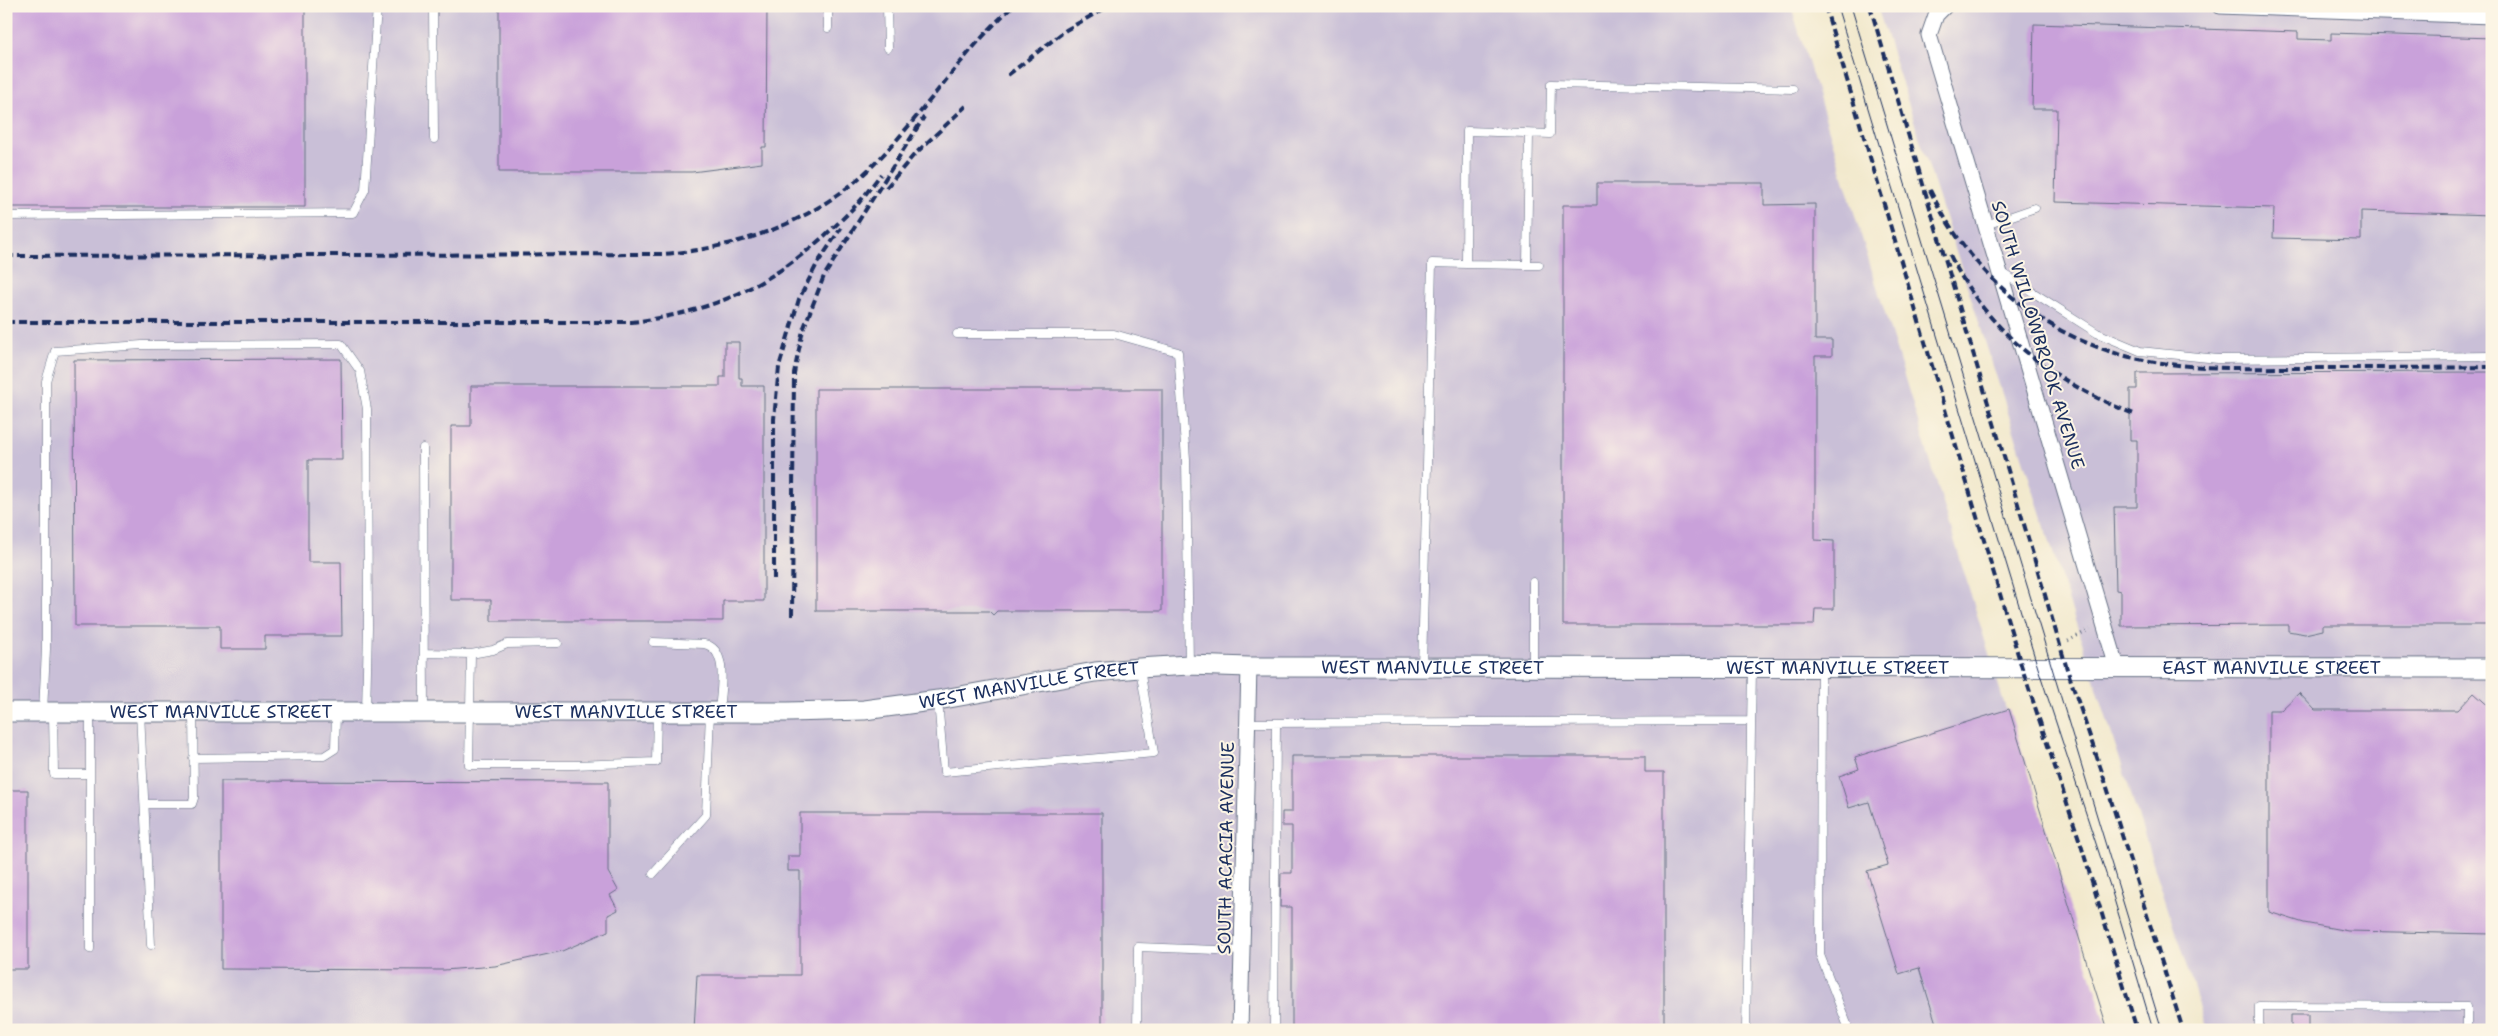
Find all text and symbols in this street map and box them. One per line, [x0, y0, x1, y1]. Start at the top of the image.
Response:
street label: SOUTH WILLOWBROOK AVENUE [1986, 198, 2090, 472]
street label: WEST MANVILLE STREET [1321, 655, 1544, 680]
street label: WEST MANVILLE STREET [917, 656, 1140, 714]
street label: WEST MANVILLE STREET [1726, 656, 1949, 680]
street label: EAST MANVILLE STREET [2162, 656, 2381, 680]
street label: WEST MANVILLE STREET [109, 700, 333, 724]
street label: WEST MANVILLE STREET [514, 700, 738, 724]
street label: SOUTH ACACIA AVENUE [1212, 741, 1240, 955]

